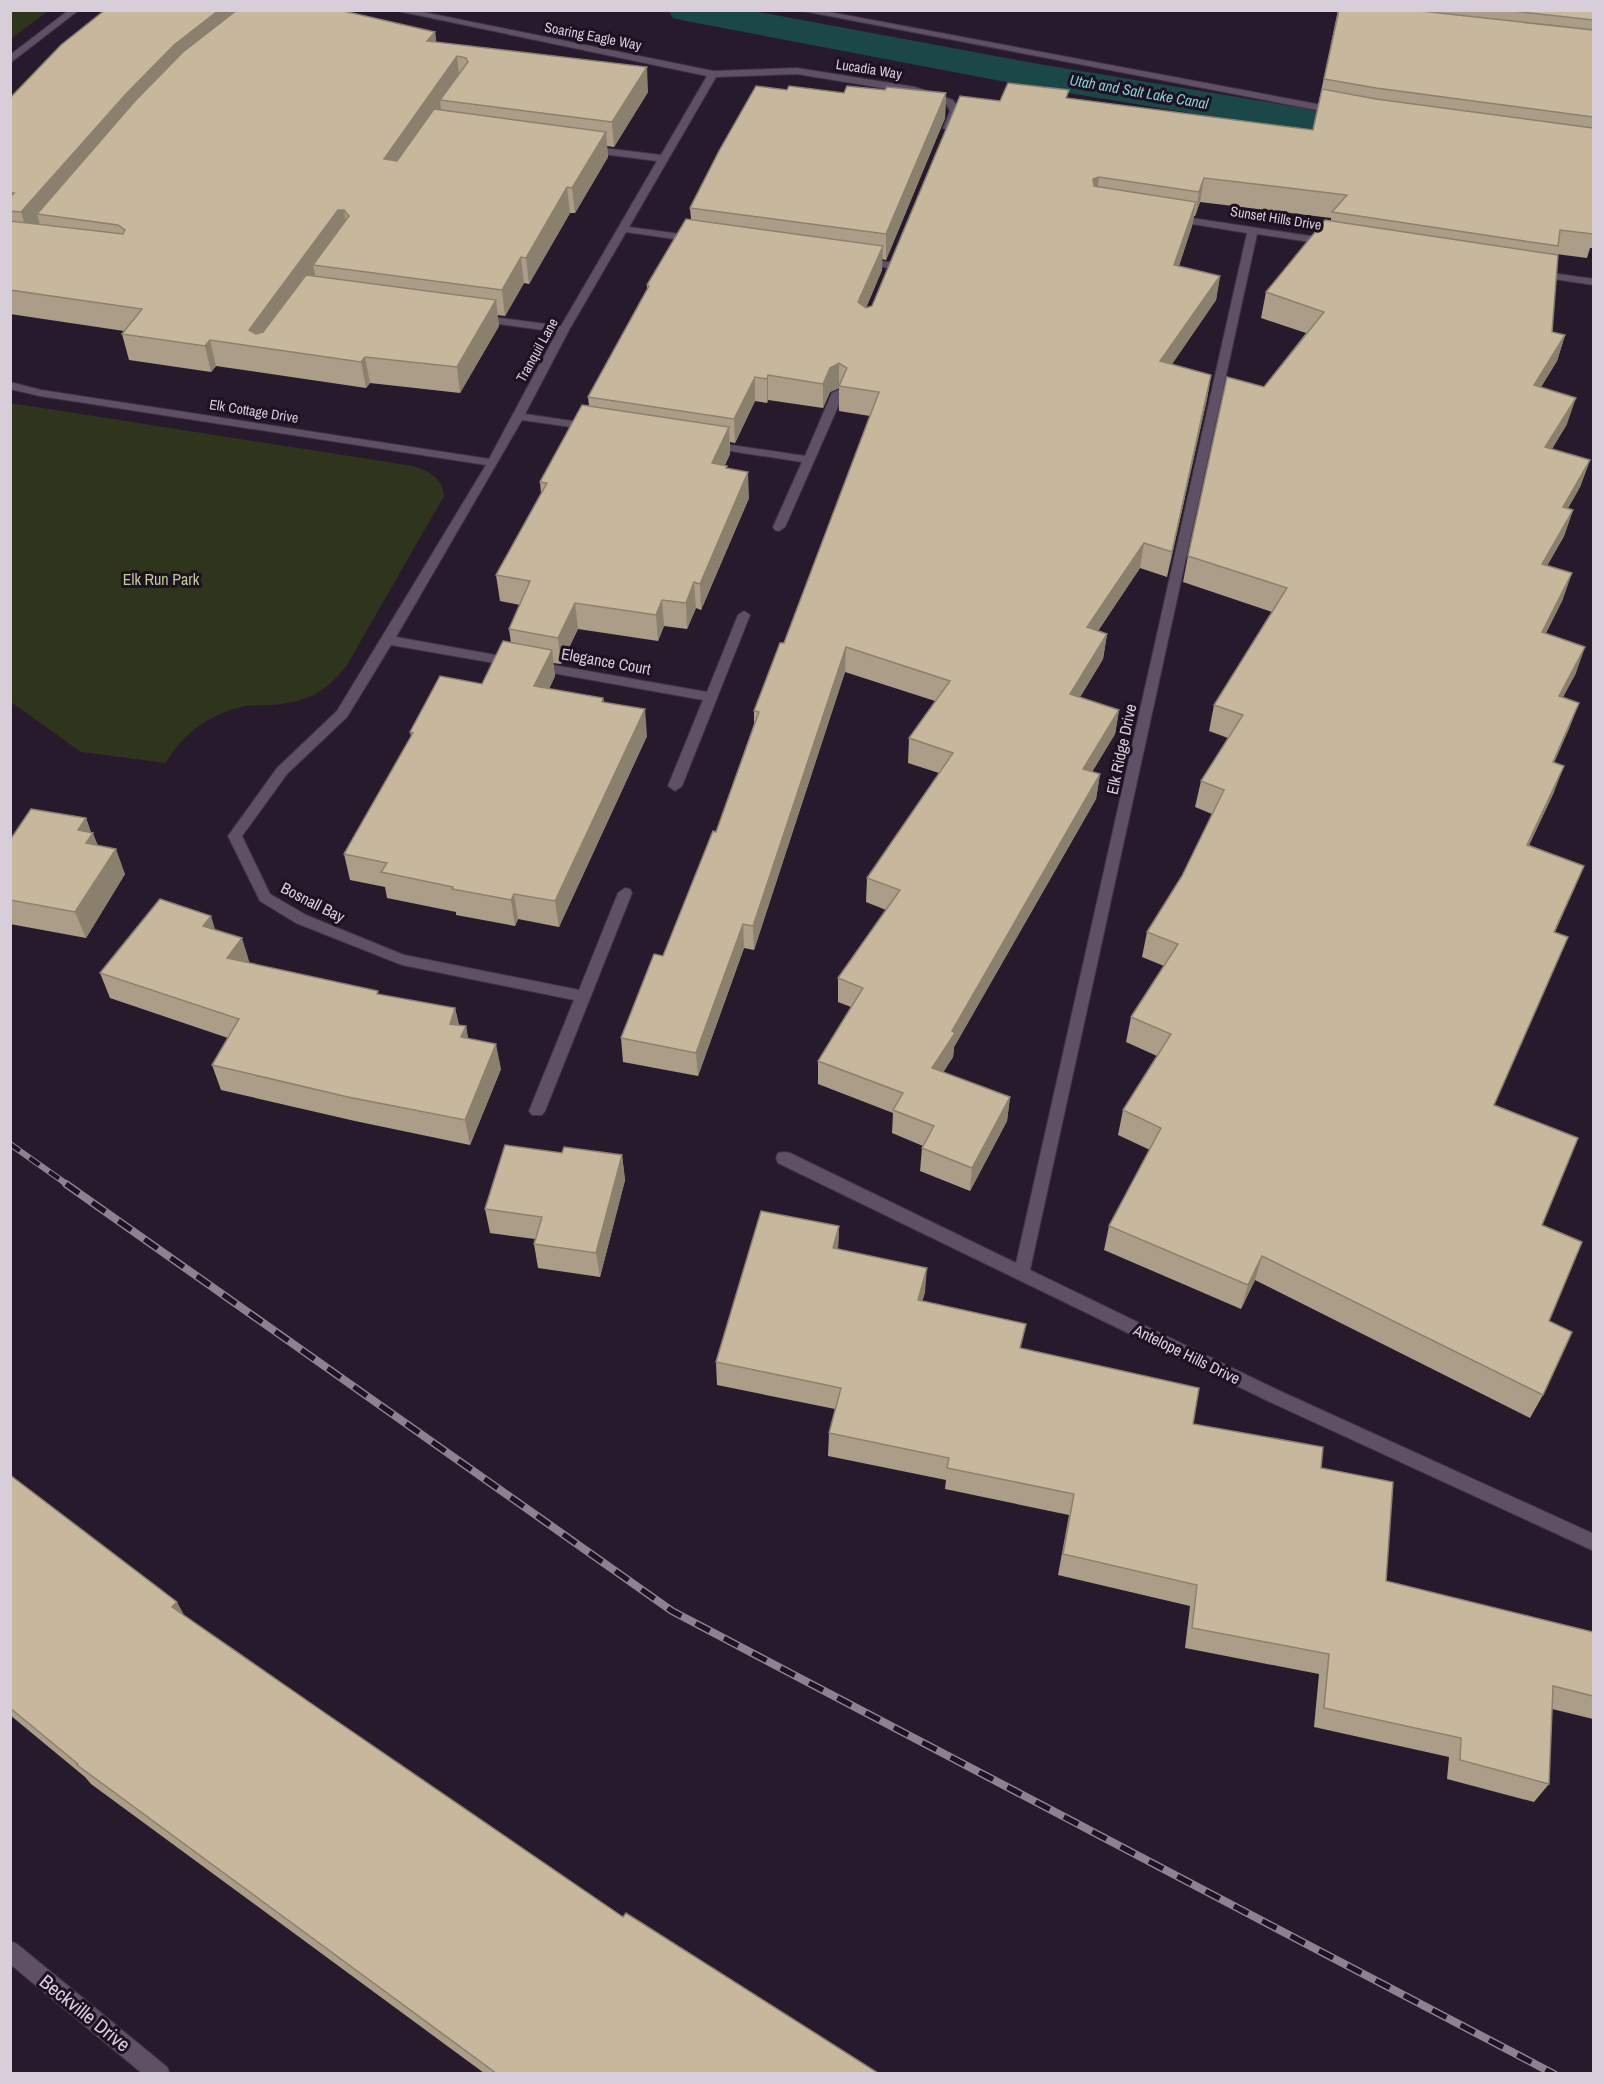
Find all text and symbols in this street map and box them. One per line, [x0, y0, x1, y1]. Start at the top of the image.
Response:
street label: Soaring Eagle Way [543, 18, 643, 54]
street label: Lucadia Way [835, 55, 904, 83]
water label: Utah and Salt Lake Canal [1068, 69, 1210, 114]
street label: Sunset Hills Drive [1229, 202, 1323, 234]
street label: Tranquil Lane [512, 315, 562, 385]
street label: Elk Cottage Drive [208, 395, 300, 427]
park label: Elk Run Park [123, 568, 200, 590]
street label: Elegance Court [560, 642, 653, 680]
street label: Elk Ridge Drive [1101, 702, 1141, 796]
street label: Bosnall Bay [277, 876, 349, 928]
street label: Antelope Hills Drive [1129, 1318, 1244, 1389]
street label: Beckville Drive [34, 1968, 136, 2058]

